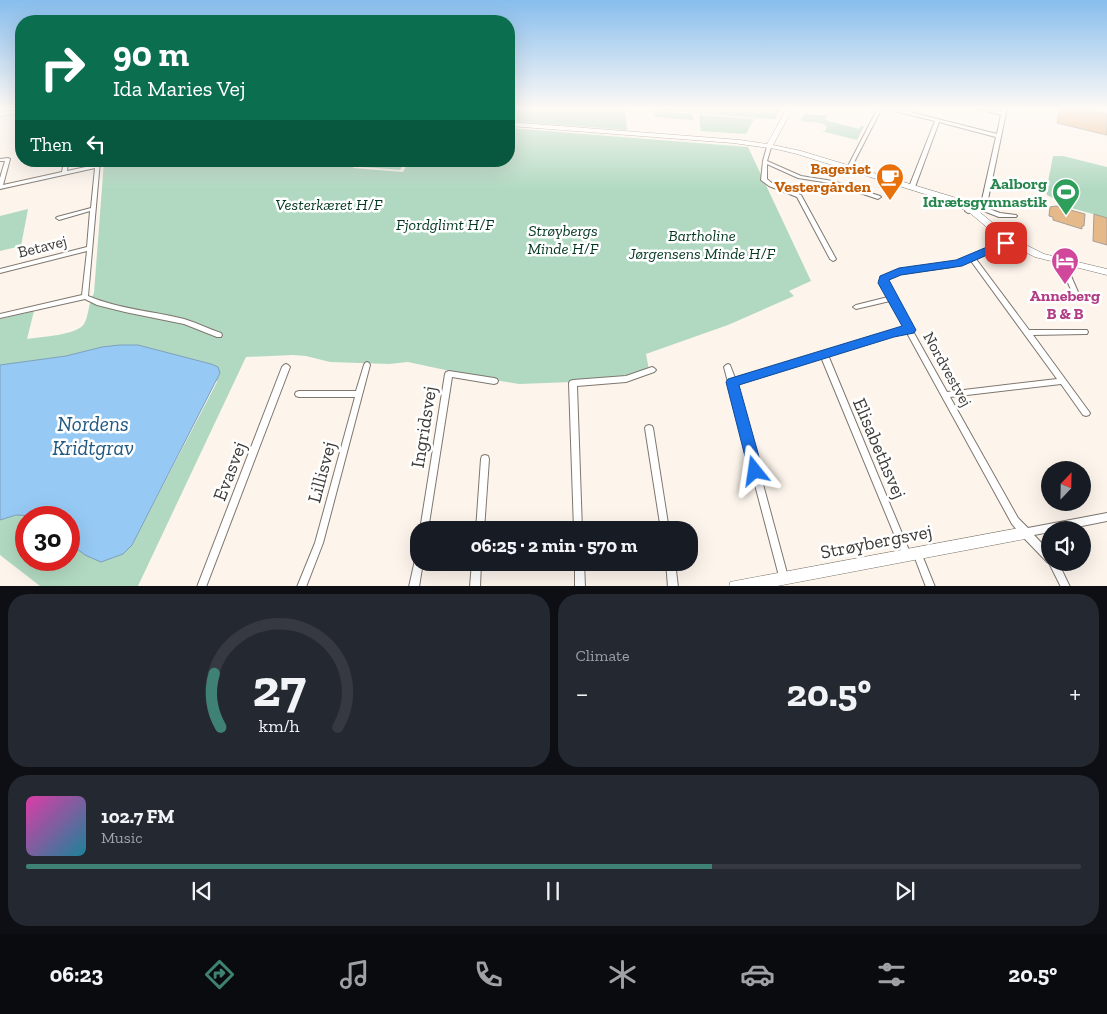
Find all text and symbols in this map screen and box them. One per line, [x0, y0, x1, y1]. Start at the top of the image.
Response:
text: 90 m [113, 33, 189, 75]
icon: right [30, 35, 95, 100]
text: Ida Maries Vej [113, 75, 245, 102]
icon: left [82, 130, 110, 158]
text: Then [30, 133, 72, 156]
place label: Bageriet Vestergården [774, 159, 872, 196]
cafe icon: Bageriet Vestergården [875, 162, 905, 201]
place label: Aalborg Idrætsgymnastik [923, 174, 1047, 211]
sports icon: Aalborg Idrætsgymnastik [1051, 177, 1081, 216]
park label: Vesterkæret H/F [275, 195, 383, 214]
park label: Fjordglimt H/F [396, 215, 494, 234]
park label: Strøybergs Minde H/F [528, 221, 599, 258]
pin [985, 222, 1027, 264]
park label: Bartholine Jørgensens Minde H/F [628, 226, 776, 263]
icon: arrive [992, 229, 1020, 257]
street label: Betavej [16, 231, 69, 262]
hotel icon: Anneberg B & B [1050, 246, 1080, 285]
place label: Anneberg B & B [1030, 286, 1100, 323]
street label: Nordvestvej [919, 328, 976, 410]
street label: Ingridsvej [406, 385, 441, 470]
street label: Elisabethsvej [848, 394, 911, 502]
water label: Nordens Kridtgrav [52, 411, 134, 460]
street label: Evasvej [208, 438, 251, 504]
street label: Lillisvej [302, 439, 341, 505]
position arrow [728, 444, 780, 496]
north arrow [1041, 461, 1091, 511]
map controls [1041, 461, 1091, 571]
speed limit sign: 30 [15, 506, 80, 571]
street label: Strøybergsvej [818, 519, 934, 564]
button: sound [1041, 521, 1091, 571]
text: 06:25 · 2 min · 570 m [471, 534, 637, 557]
text: Climate [576, 646, 630, 665]
text: 27 [252, 657, 306, 719]
text: 20.5° [787, 670, 871, 716]
text: − [576, 677, 589, 710]
text: + [1069, 677, 1081, 710]
text: km/h [258, 715, 299, 737]
text: 102.7 FM [101, 805, 174, 828]
text: Music [101, 828, 143, 847]
icon: previous [188, 877, 216, 905]
icon: pause [539, 877, 567, 905]
icon: next [891, 877, 919, 905]
icon: directions [202, 957, 237, 992]
icon: music [337, 957, 372, 992]
icon: phone [471, 957, 506, 992]
icon: climate [605, 957, 640, 992]
icon: car [740, 957, 775, 992]
icon: filters [874, 957, 909, 992]
text: 06:23 [50, 961, 103, 988]
text: 20.5° [1008, 961, 1057, 988]

